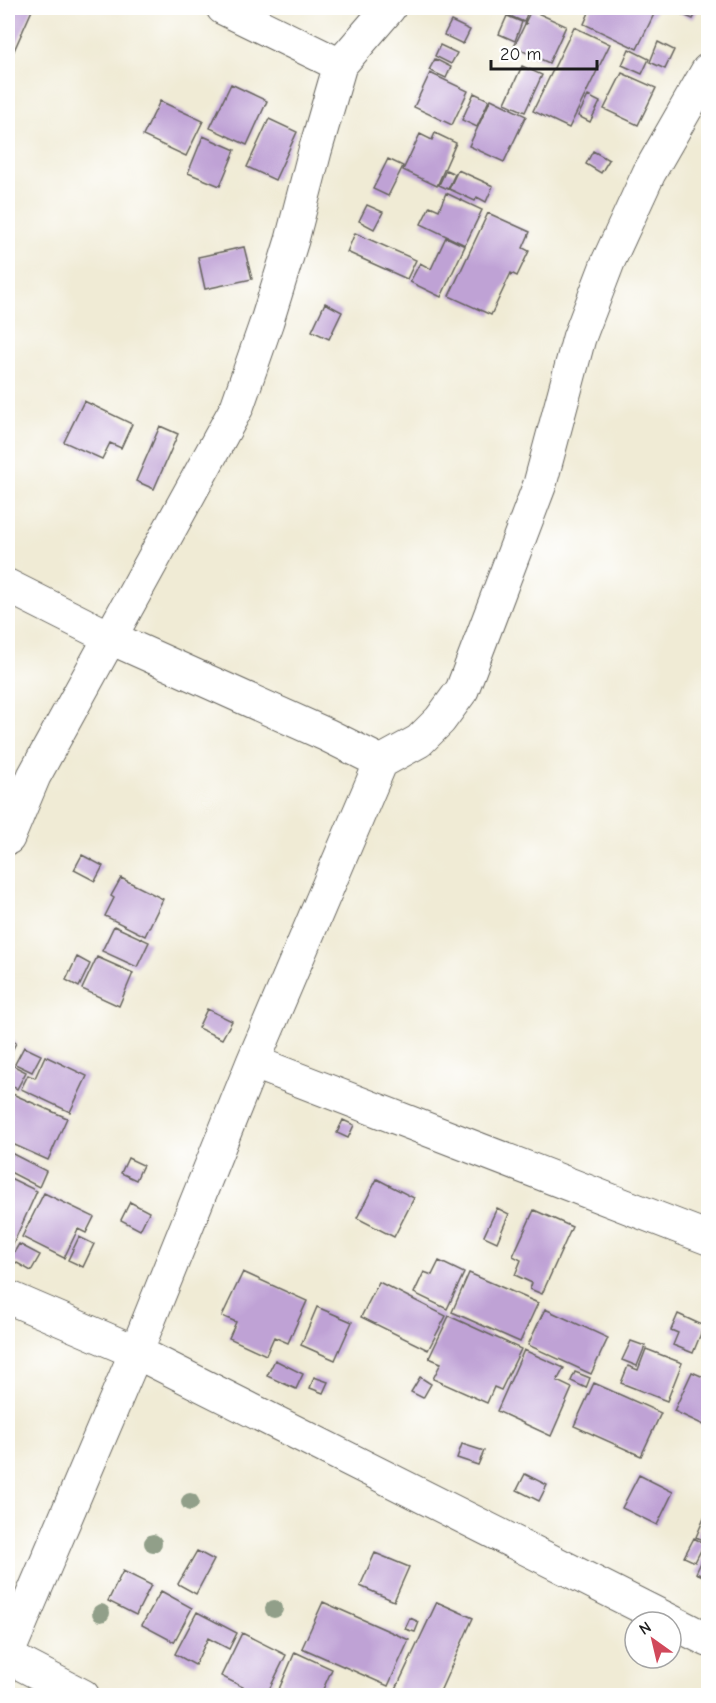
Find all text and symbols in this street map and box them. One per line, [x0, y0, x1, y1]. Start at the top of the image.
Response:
scale bar [491, 33, 598, 71]
text: 20 m [500, 44, 541, 65]
north arrow [623, 1610, 683, 1670]
text: N [636, 1618, 655, 1639]

